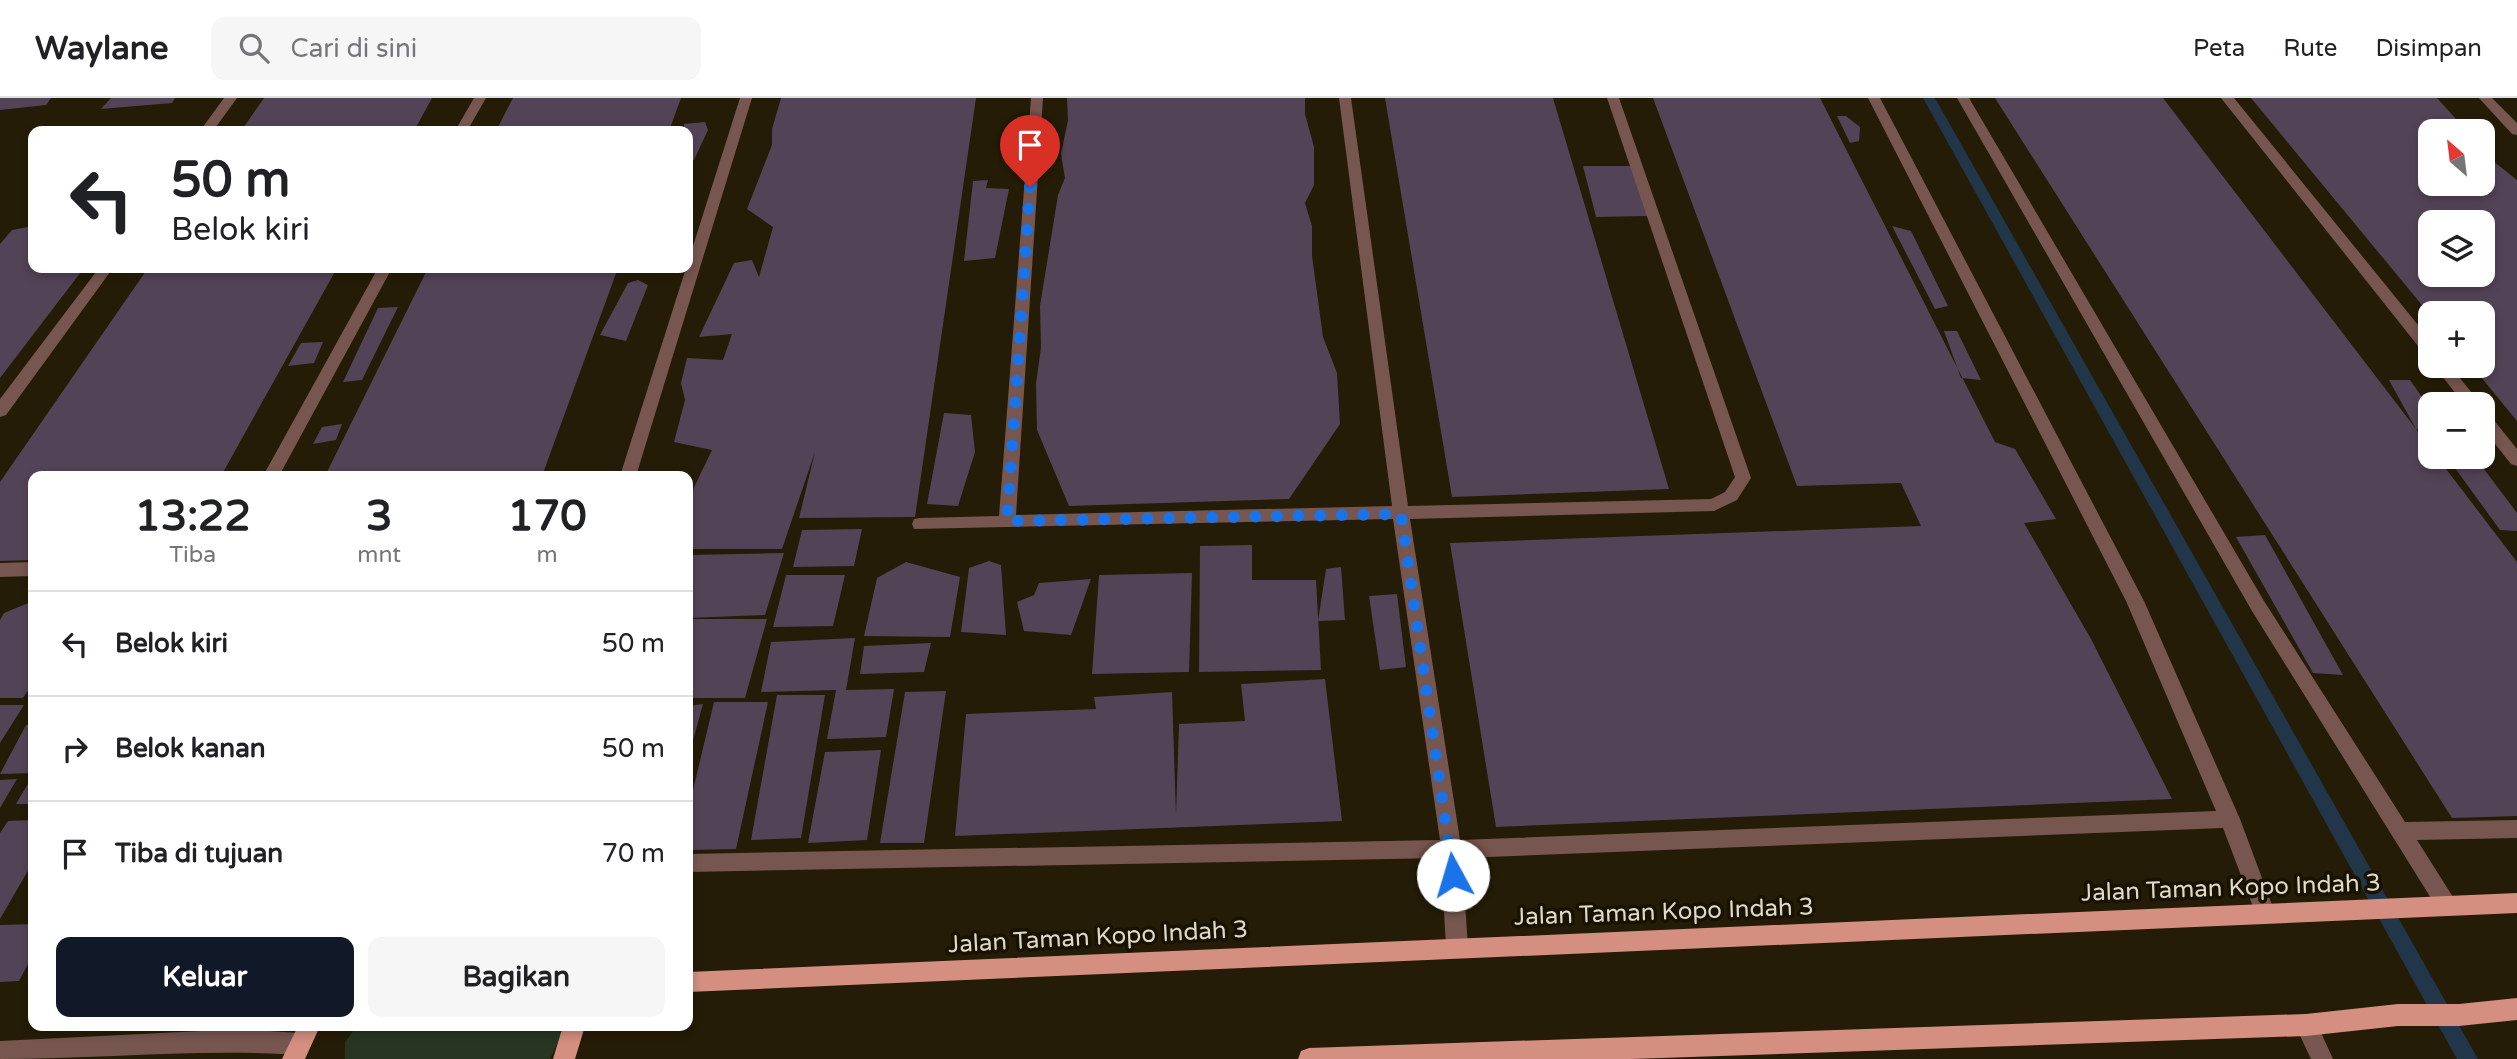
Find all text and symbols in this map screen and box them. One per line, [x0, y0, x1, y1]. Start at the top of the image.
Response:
search box [211, 17, 701, 80]
text: Waylane [35, 29, 169, 68]
icon: search [235, 29, 273, 67]
text: Cari di sini [291, 33, 417, 64]
text: Peta [2193, 34, 2245, 63]
text: Rute [2283, 34, 2337, 63]
text: Disimpan [2375, 34, 2482, 63]
pin [1000, 115, 1060, 187]
north arrow [2418, 119, 2496, 196]
map controls [2418, 119, 2495, 469]
icon: arrive [1011, 126, 1049, 164]
text: 50 m [171, 151, 290, 210]
icon: left [56, 154, 147, 245]
button: layers [2418, 210, 2495, 287]
text: Belok kiri [171, 211, 310, 249]
button: + [2418, 301, 2495, 378]
button: − [2418, 392, 2495, 469]
text: 13:22 [134, 491, 251, 542]
text: 3 [366, 491, 392, 542]
text: 170 [507, 491, 587, 542]
text: Tiba [169, 541, 216, 569]
text: mnt [357, 541, 401, 569]
text: m [536, 541, 558, 569]
icon: left [56, 625, 94, 663]
text: Belok kiri [115, 628, 228, 659]
text: 50 m [602, 628, 665, 659]
icon: right [56, 730, 94, 768]
text: Belok kanan [115, 733, 266, 764]
text: 50 m [602, 733, 665, 764]
icon: arrive [56, 835, 94, 873]
text: Tiba di tujuan [115, 838, 283, 869]
text: 70 m [602, 838, 665, 869]
position arrow [1416, 838, 1490, 912]
street label: Jalan Taman Kopo Indah 3 [2081, 868, 2381, 908]
street label: Jalan Taman Kopo Indah 3 [1514, 892, 1814, 932]
street label: Jalan Taman Kopo Indah 3 [947, 915, 1249, 959]
button: Keluar [56, 937, 354, 1017]
button: Bagikan [368, 937, 665, 1017]

